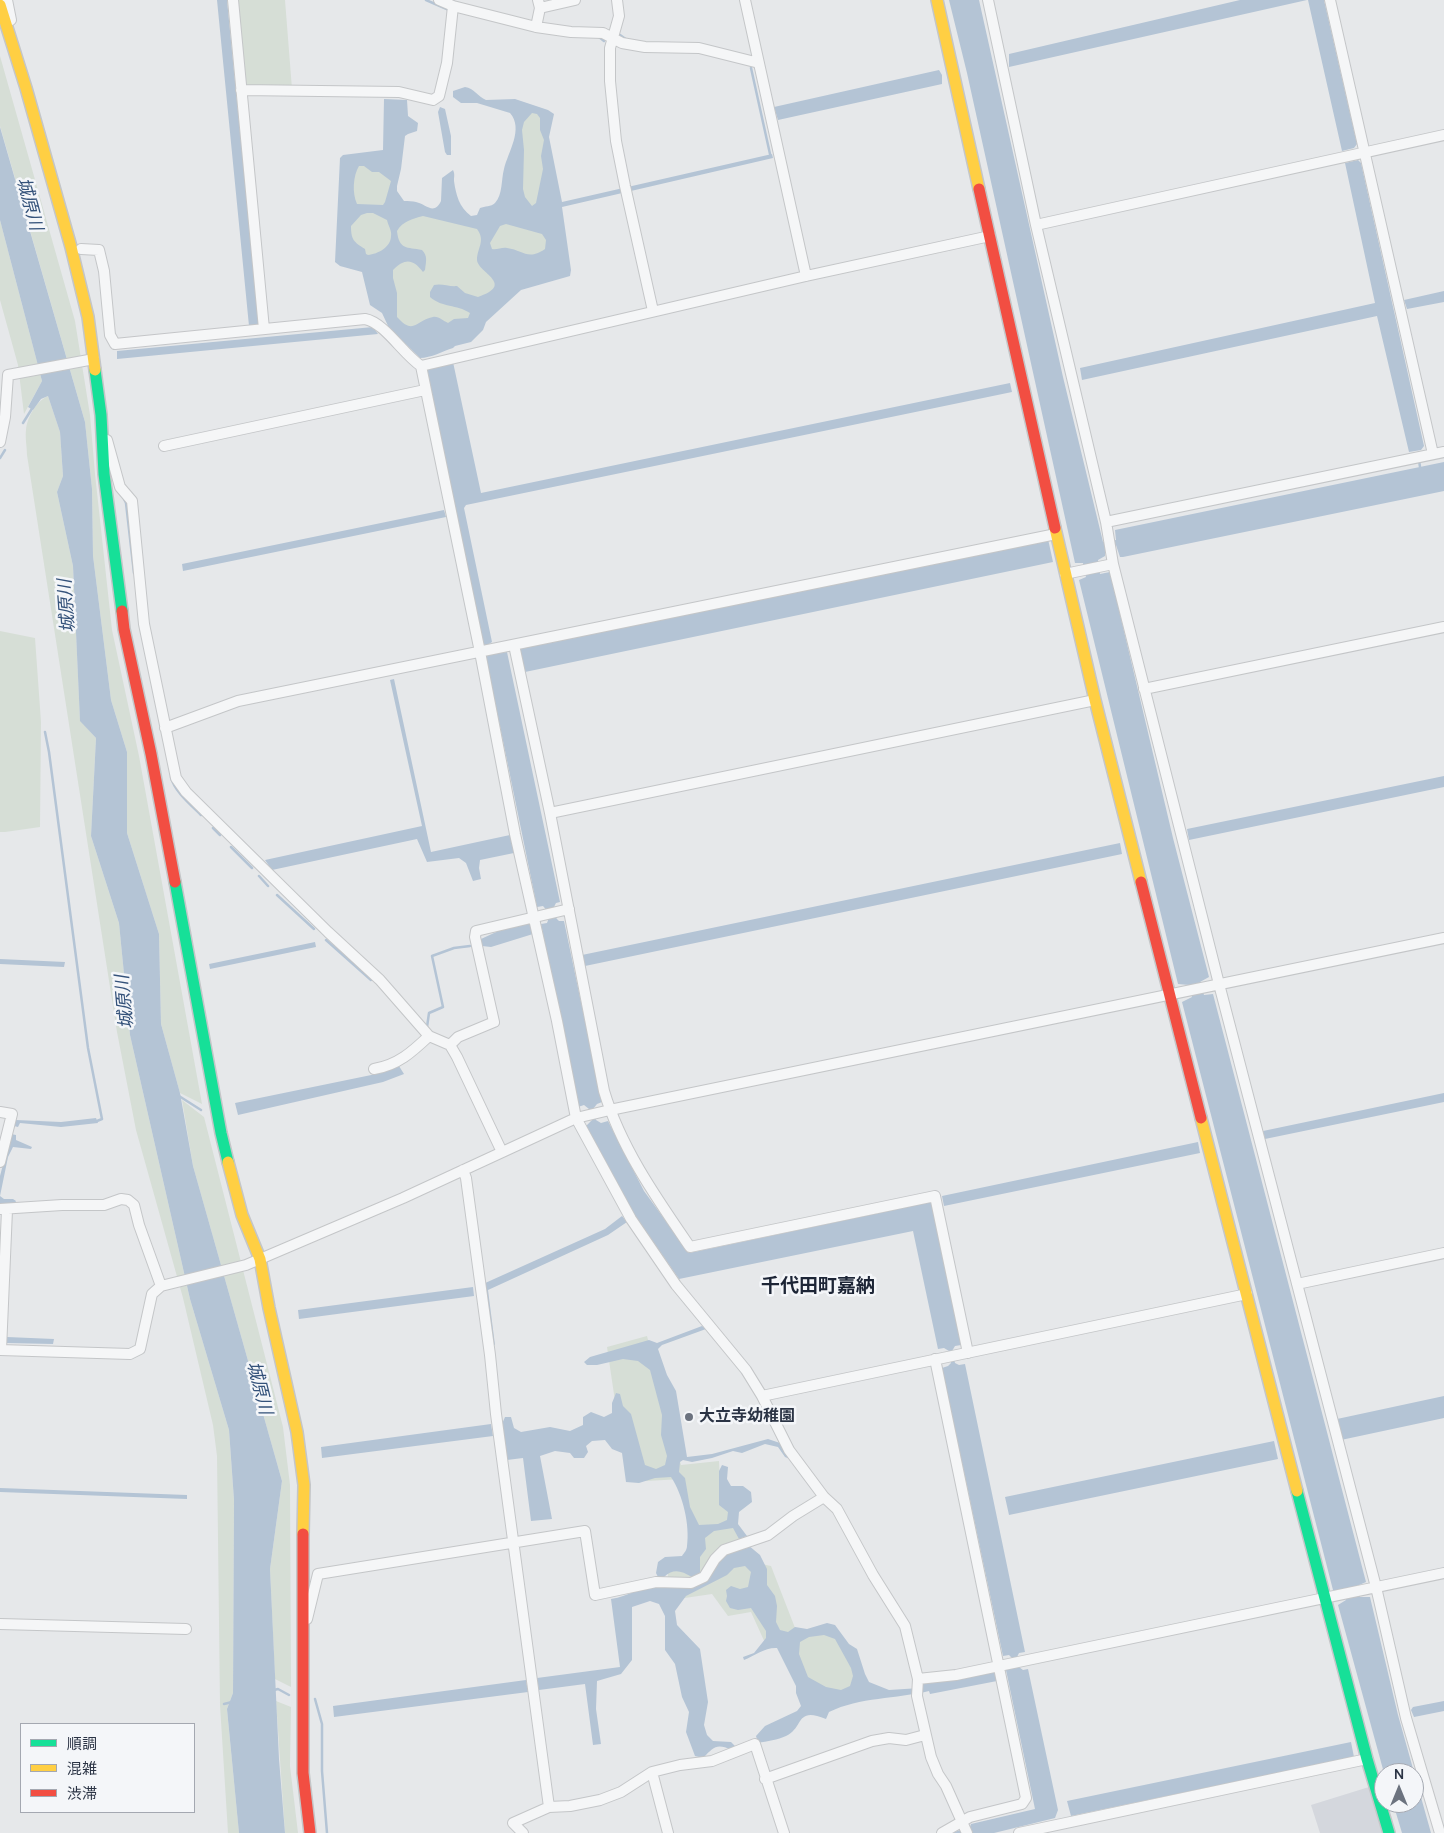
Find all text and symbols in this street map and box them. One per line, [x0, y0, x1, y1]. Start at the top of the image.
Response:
water label: 城原川 [12, 175, 46, 233]
water label: 城原川 [54, 578, 80, 634]
water label: 城原川 [112, 974, 138, 1030]
district label: 千代田町嘉納 [761, 1276, 875, 1298]
water label: 城原川 [242, 1359, 276, 1417]
place label: 大立寺幼稚園 [699, 1407, 795, 1427]
marker: 大立寺幼稚園 [683, 1411, 695, 1423]
legend [20, 1723, 195, 1813]
text: 順調 [67, 1733, 97, 1754]
text: 混雑 [67, 1758, 97, 1779]
north arrow [1374, 1763, 1424, 1813]
text: N [1394, 1764, 1404, 1783]
text: 渋滞 [67, 1783, 97, 1804]

